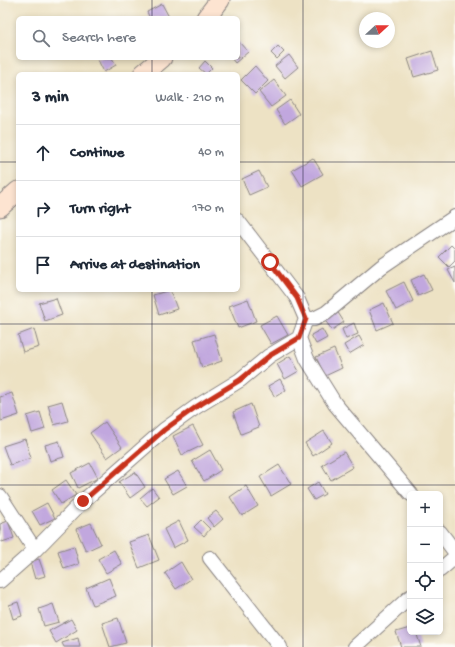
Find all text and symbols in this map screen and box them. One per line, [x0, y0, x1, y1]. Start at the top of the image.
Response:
north arrow [359, 12, 395, 48]
search box [16, 16, 240, 60]
icon: search [30, 27, 52, 49]
text: Search here [62, 29, 136, 47]
text: 3 min [32, 88, 69, 108]
text: Walk · 210 m [156, 91, 224, 106]
icon: ahead [32, 142, 54, 164]
text: Continue [70, 144, 124, 162]
text: 40 m [198, 145, 224, 160]
icon: right [32, 198, 54, 220]
text: Turn right [70, 200, 130, 218]
text: 170 m [192, 201, 224, 216]
route start [261, 253, 279, 271]
icon: arrive [32, 254, 54, 276]
text: Arrive at destination [70, 256, 200, 274]
map controls [407, 491, 443, 635]
button: + [407, 491, 443, 527]
route end [74, 492, 92, 510]
button: − [407, 527, 443, 563]
button: locate [407, 563, 443, 599]
button: layers [407, 599, 443, 635]

